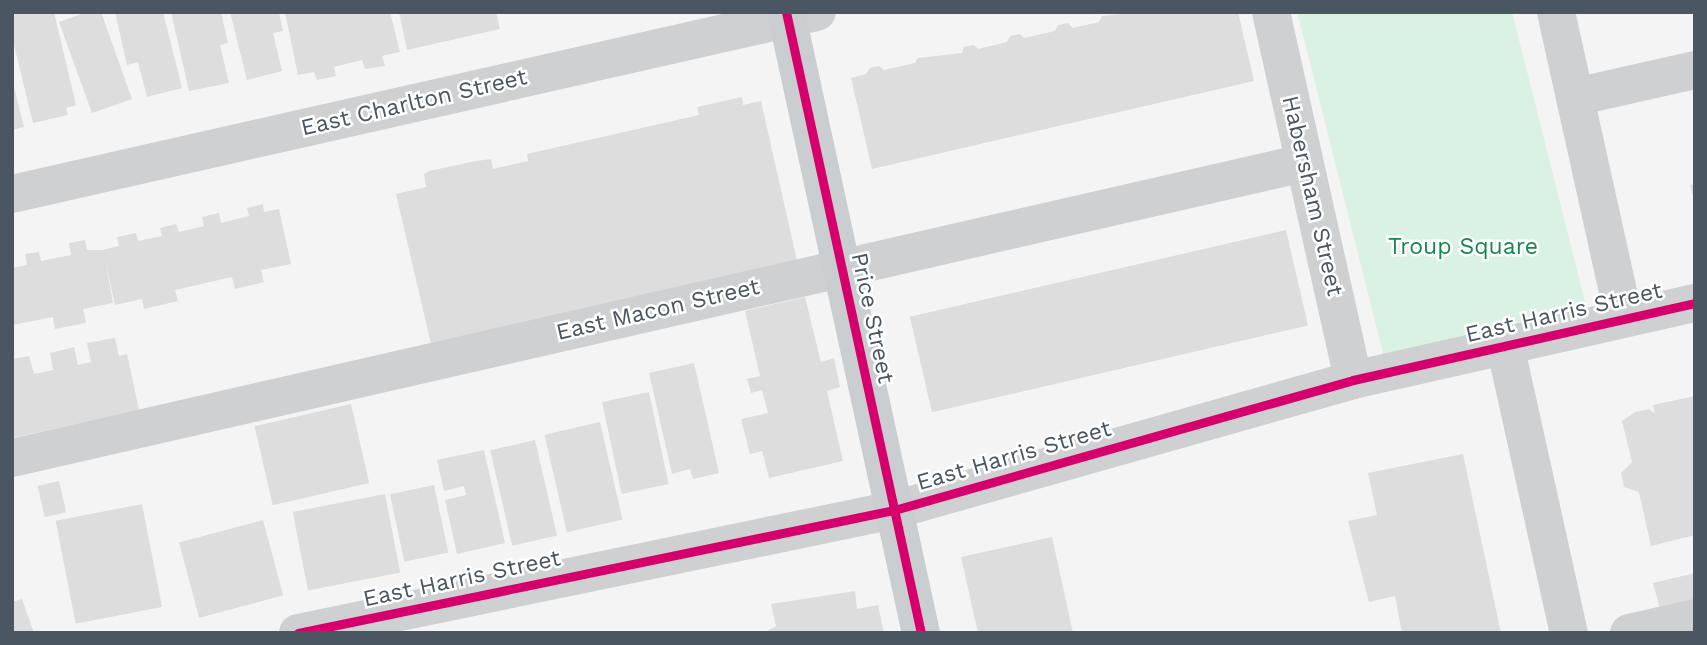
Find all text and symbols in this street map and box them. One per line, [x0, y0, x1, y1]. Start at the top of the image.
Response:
street label: East Charlton Street [298, 64, 530, 142]
street label: Habersham Street [1276, 93, 1348, 299]
park label: Troup Square [1388, 233, 1538, 261]
street label: Price Street [845, 250, 899, 386]
street label: East Macon Street [554, 273, 762, 347]
street label: East Harris Street [1463, 277, 1665, 349]
street label: East Harris Street [914, 415, 1114, 497]
street label: East Harris Street [361, 545, 563, 613]

